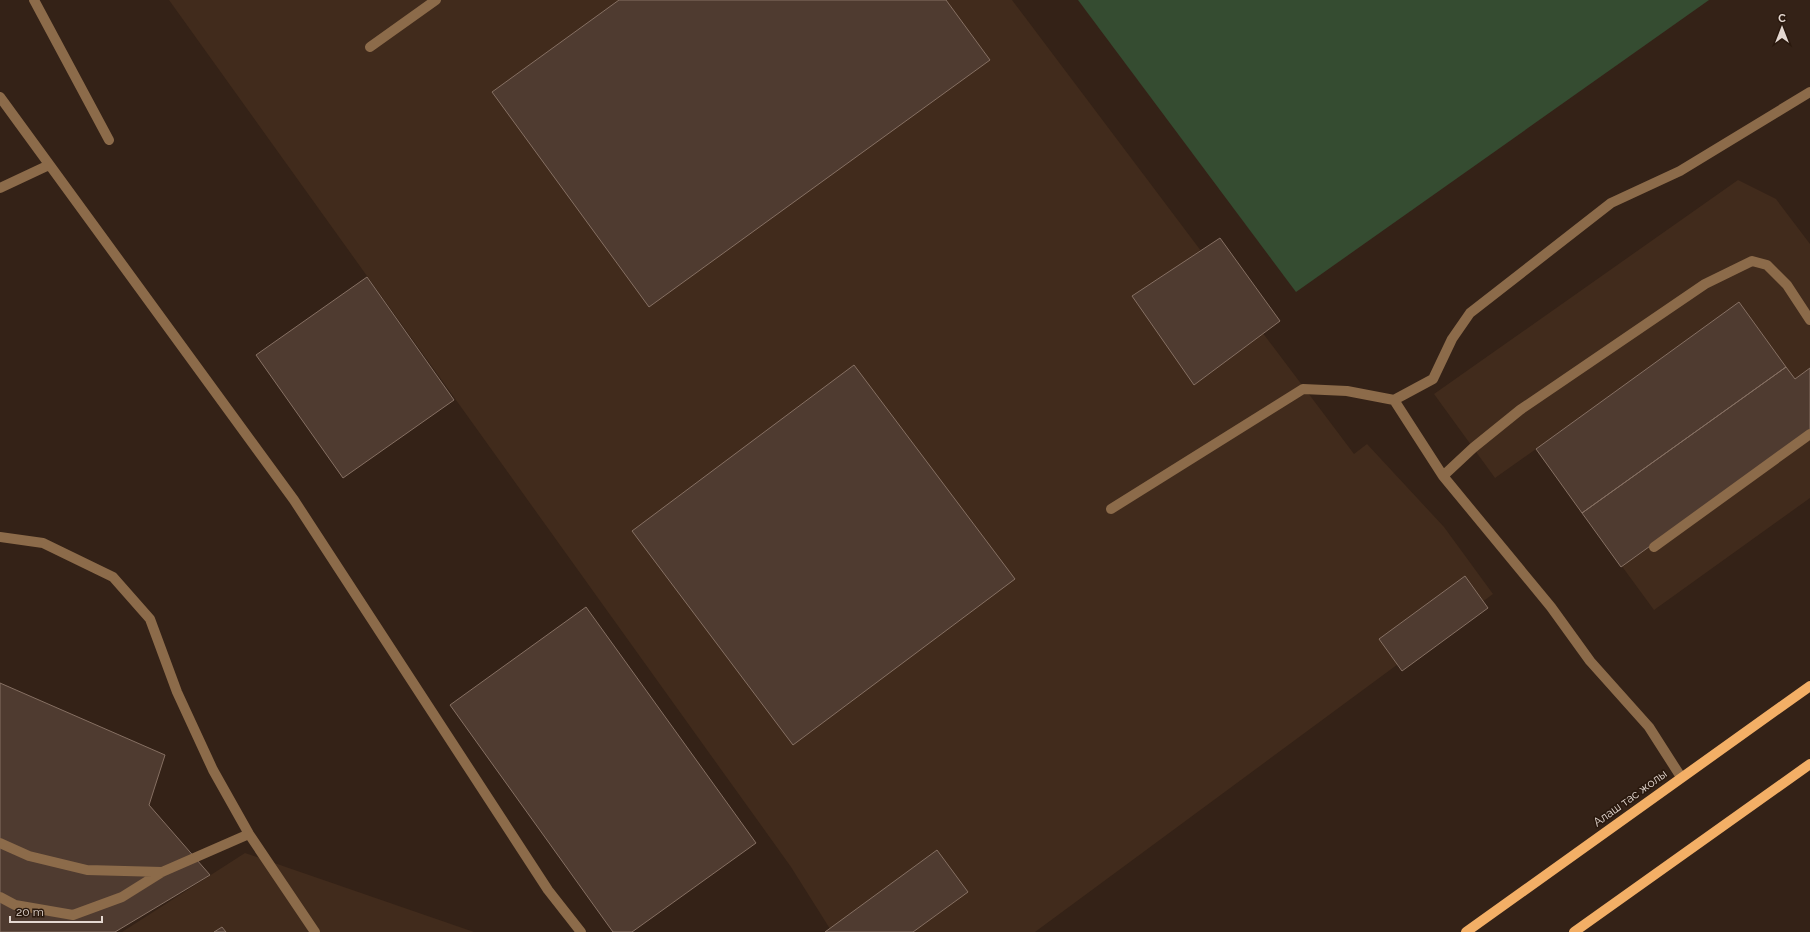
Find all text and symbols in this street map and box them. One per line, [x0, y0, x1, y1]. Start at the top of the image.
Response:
north arrow [1762, 8, 1802, 48]
text: С [1778, 12, 1786, 25]
street label: Алаш тас жолы [1590, 767, 1670, 829]
scale bar [10, 898, 102, 924]
text: 20 m [16, 905, 44, 919]

